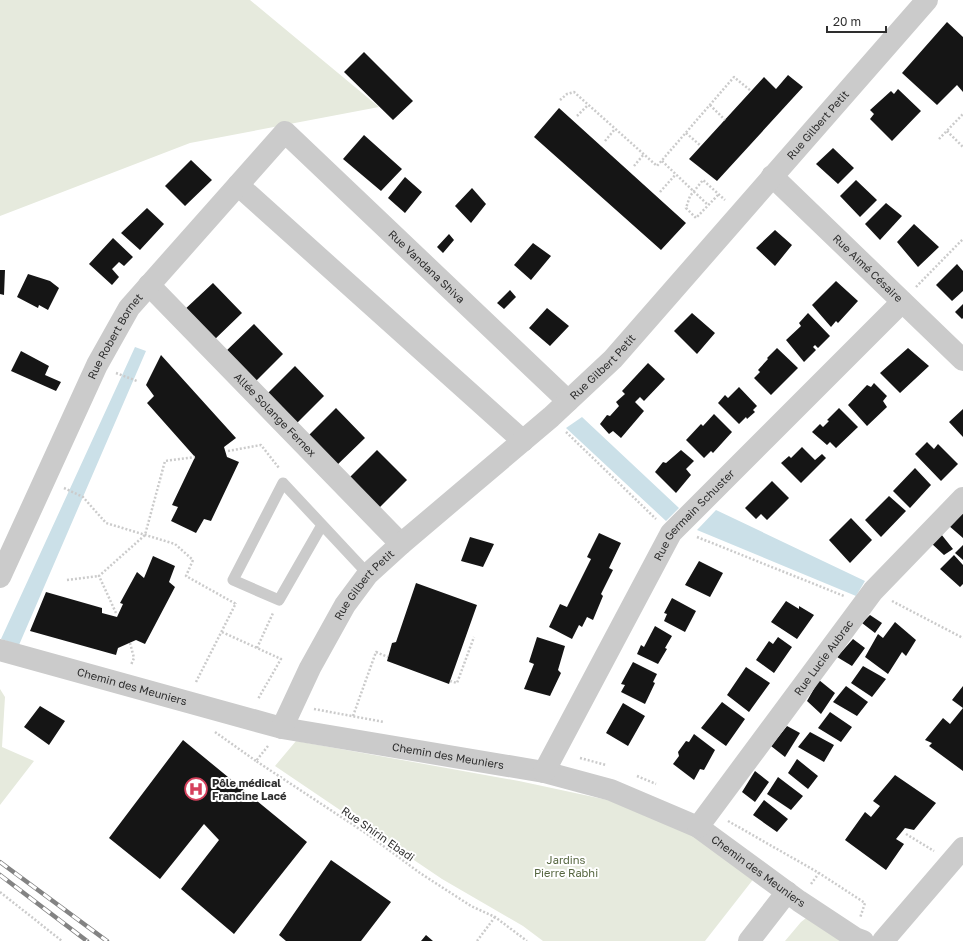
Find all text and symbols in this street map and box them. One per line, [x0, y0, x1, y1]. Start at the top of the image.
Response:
scale bar [827, 8, 886, 34]
text: 20 m [833, 14, 861, 29]
street label: Rue Gilbert Petit [784, 87, 851, 162]
street label: Rue Vandana Shiva [386, 227, 468, 305]
street label: Rue Aimé Césaire [831, 231, 906, 304]
street label: Rue Robert Bornet [84, 290, 145, 381]
street label: Rue Gilbert Petit [567, 331, 638, 402]
street label: Allée Solange Fernex [232, 370, 319, 459]
street label: Rue Germain Schuster [651, 466, 737, 563]
street label: Rue Gilbert Petit [331, 547, 396, 622]
street label: Rue Lucie Aubrac [791, 617, 856, 698]
street label: Chemin des Meuniers [76, 665, 189, 707]
street label: Chemin des Meuniers [391, 740, 505, 771]
hospital icon: Pôle médical Francine Lacé [183, 776, 209, 802]
place label: Pôle médical Francine Lacé [212, 776, 287, 802]
street label: Rue Shirin Ebadi [339, 804, 417, 864]
street label: Chemin des Meuniers [709, 832, 808, 910]
park label: Jardins Pierre Rabhi [534, 853, 598, 879]

